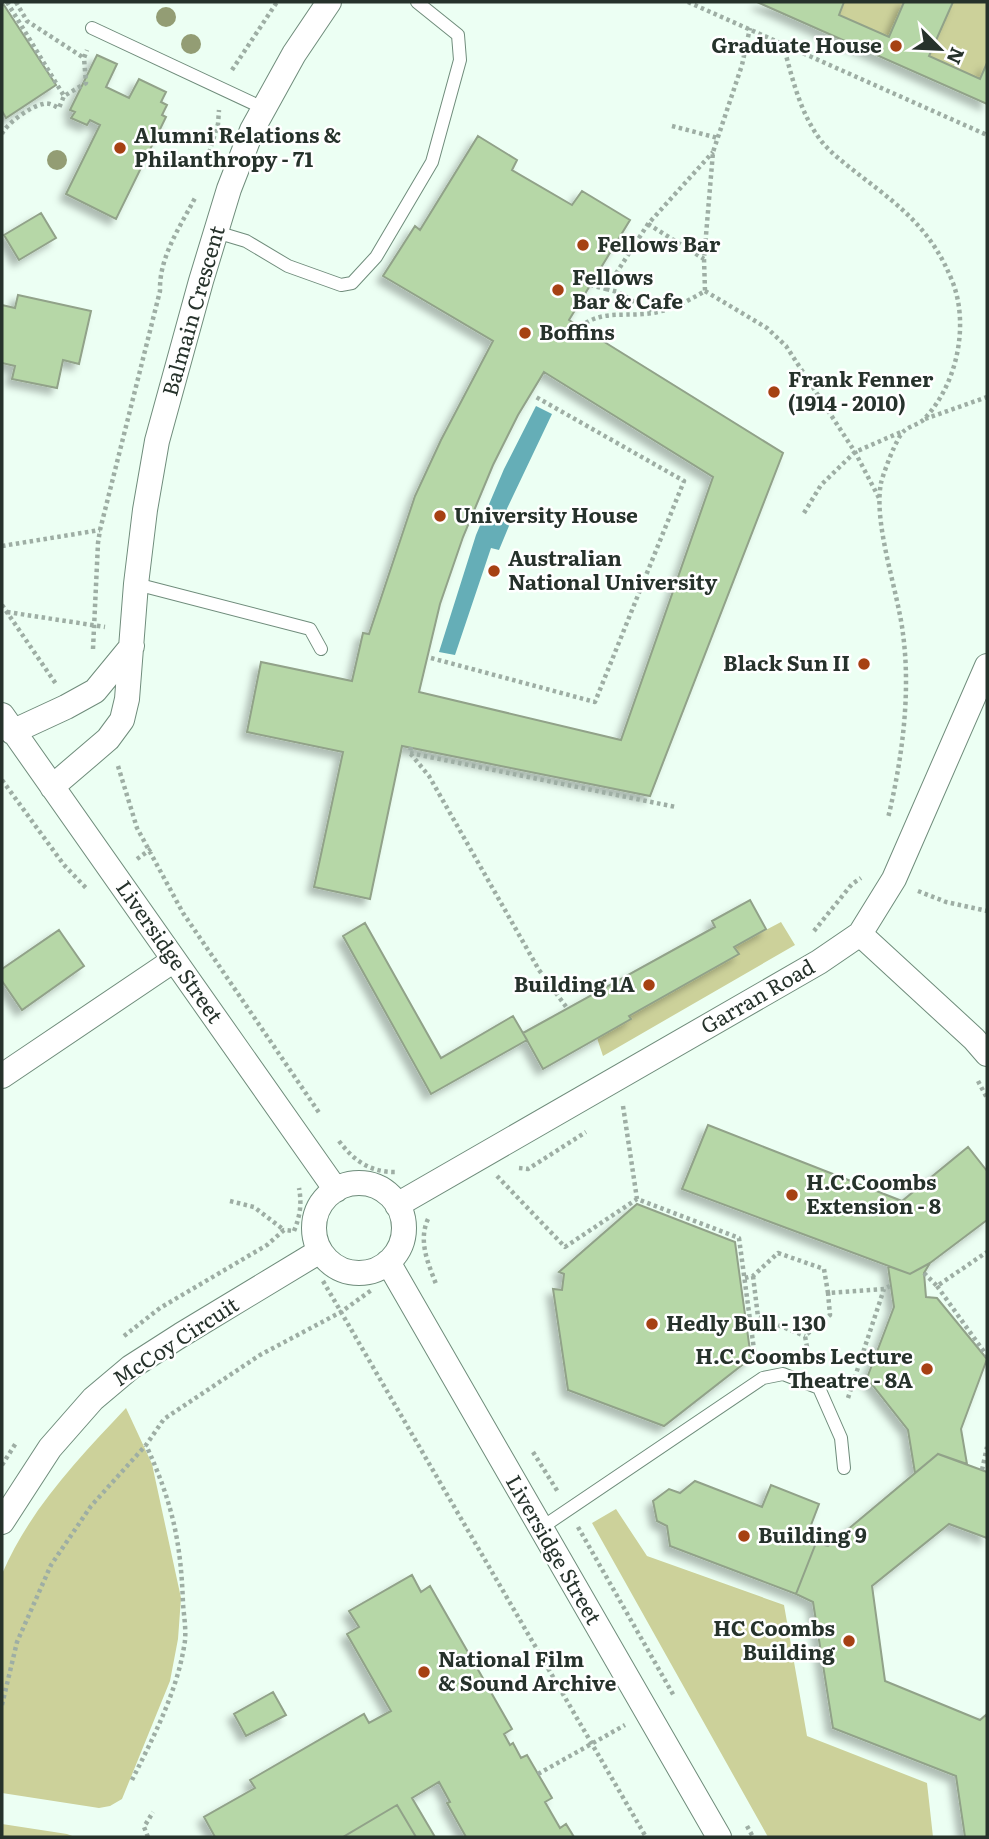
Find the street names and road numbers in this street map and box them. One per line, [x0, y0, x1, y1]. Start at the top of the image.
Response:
street label: Balmain Crescent [152, 221, 231, 399]
street label: Liversidge Street [110, 873, 232, 1029]
street label: Garran Road [694, 950, 820, 1040]
street label: McCoy Circuit [106, 1287, 244, 1392]
street label: Liversidge Street [500, 1468, 611, 1630]

